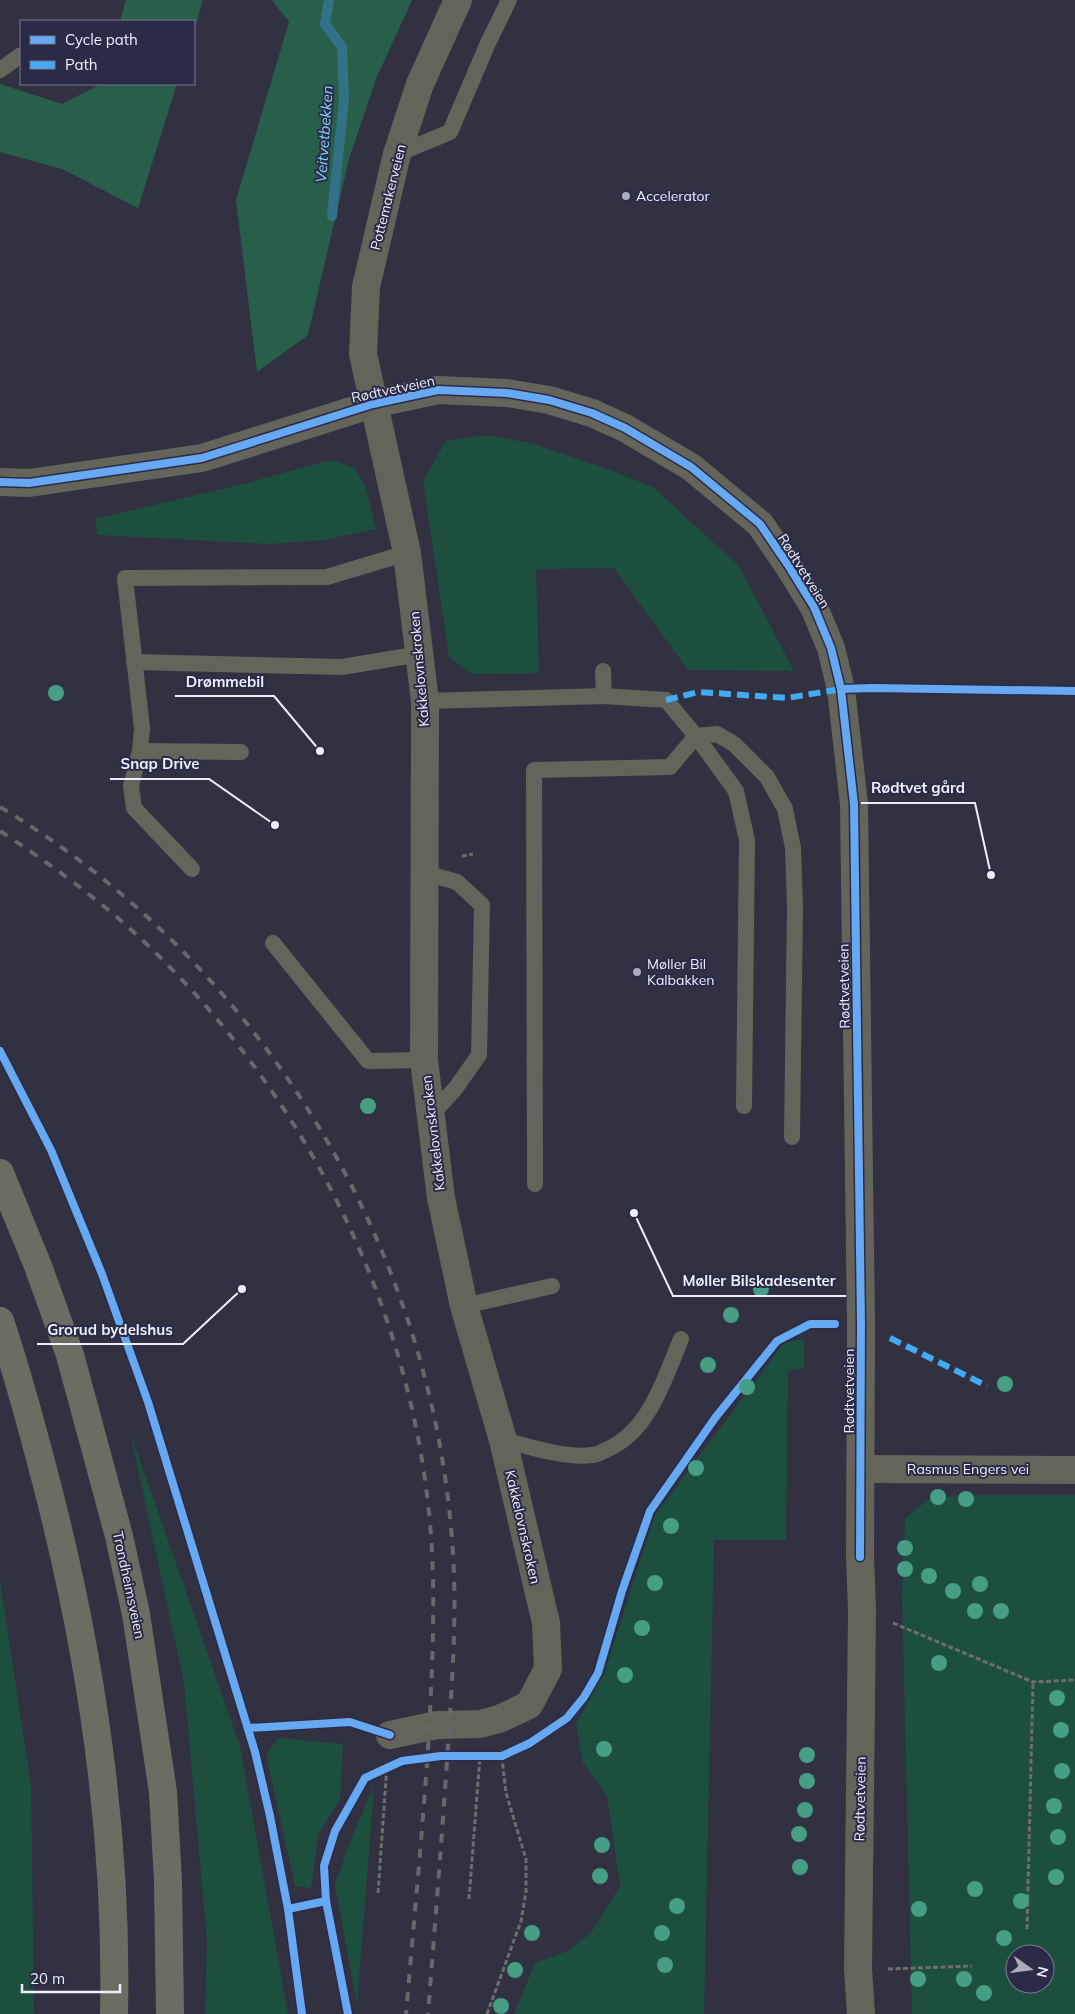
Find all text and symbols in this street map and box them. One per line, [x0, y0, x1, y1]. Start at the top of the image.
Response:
legend [20, 20, 195, 85]
text: Cycle path [65, 30, 138, 49]
text: Path [65, 55, 97, 74]
water label: Veitvetbekken [311, 85, 337, 183]
street label: Pottemakerveien [366, 142, 410, 252]
place label: Accelerator [636, 187, 711, 205]
marker: Accelerator [620, 190, 632, 202]
street label: Rødtvetveien [350, 371, 436, 407]
street label: Rødtvetveien [774, 530, 834, 612]
street label: Kakkelovnskroken [405, 610, 433, 728]
callout: Drømmebil [175, 666, 274, 696]
text: Drømmebil [186, 672, 264, 691]
callout: Snap Drive [110, 749, 209, 779]
text: Snap Drive [121, 754, 199, 773]
callout: Rødtvet gård [861, 773, 975, 803]
text: Rødtvet gård [871, 778, 965, 797]
street label: Rødtvetveien [834, 943, 854, 1029]
place label: Møller Bil Kalbakken [647, 955, 714, 989]
marker: Møller Bil Kalbakken [631, 966, 643, 978]
street label: Kakkelovnskroken [417, 1074, 449, 1192]
callout: Møller Bilskadesenter [673, 1266, 846, 1296]
text: Møller Bilskadesenter [682, 1271, 836, 1290]
callout: Grorud bydelshus [37, 1314, 183, 1344]
text: Grorud bydelshus [47, 1320, 173, 1339]
street label: Rødtvetveien [840, 1349, 858, 1433]
street label: Rasmus Engers vei [907, 1460, 1029, 1478]
street label: Kakkelovnskroken [501, 1468, 545, 1586]
street label: Trondheimsveien [109, 1530, 149, 1640]
street label: Rødtvetveien [850, 1756, 870, 1842]
north arrow [1005, 1944, 1055, 1994]
scale bar [22, 1962, 120, 1994]
text: N [1033, 1965, 1053, 1979]
text: 20 m [30, 1969, 65, 1988]

